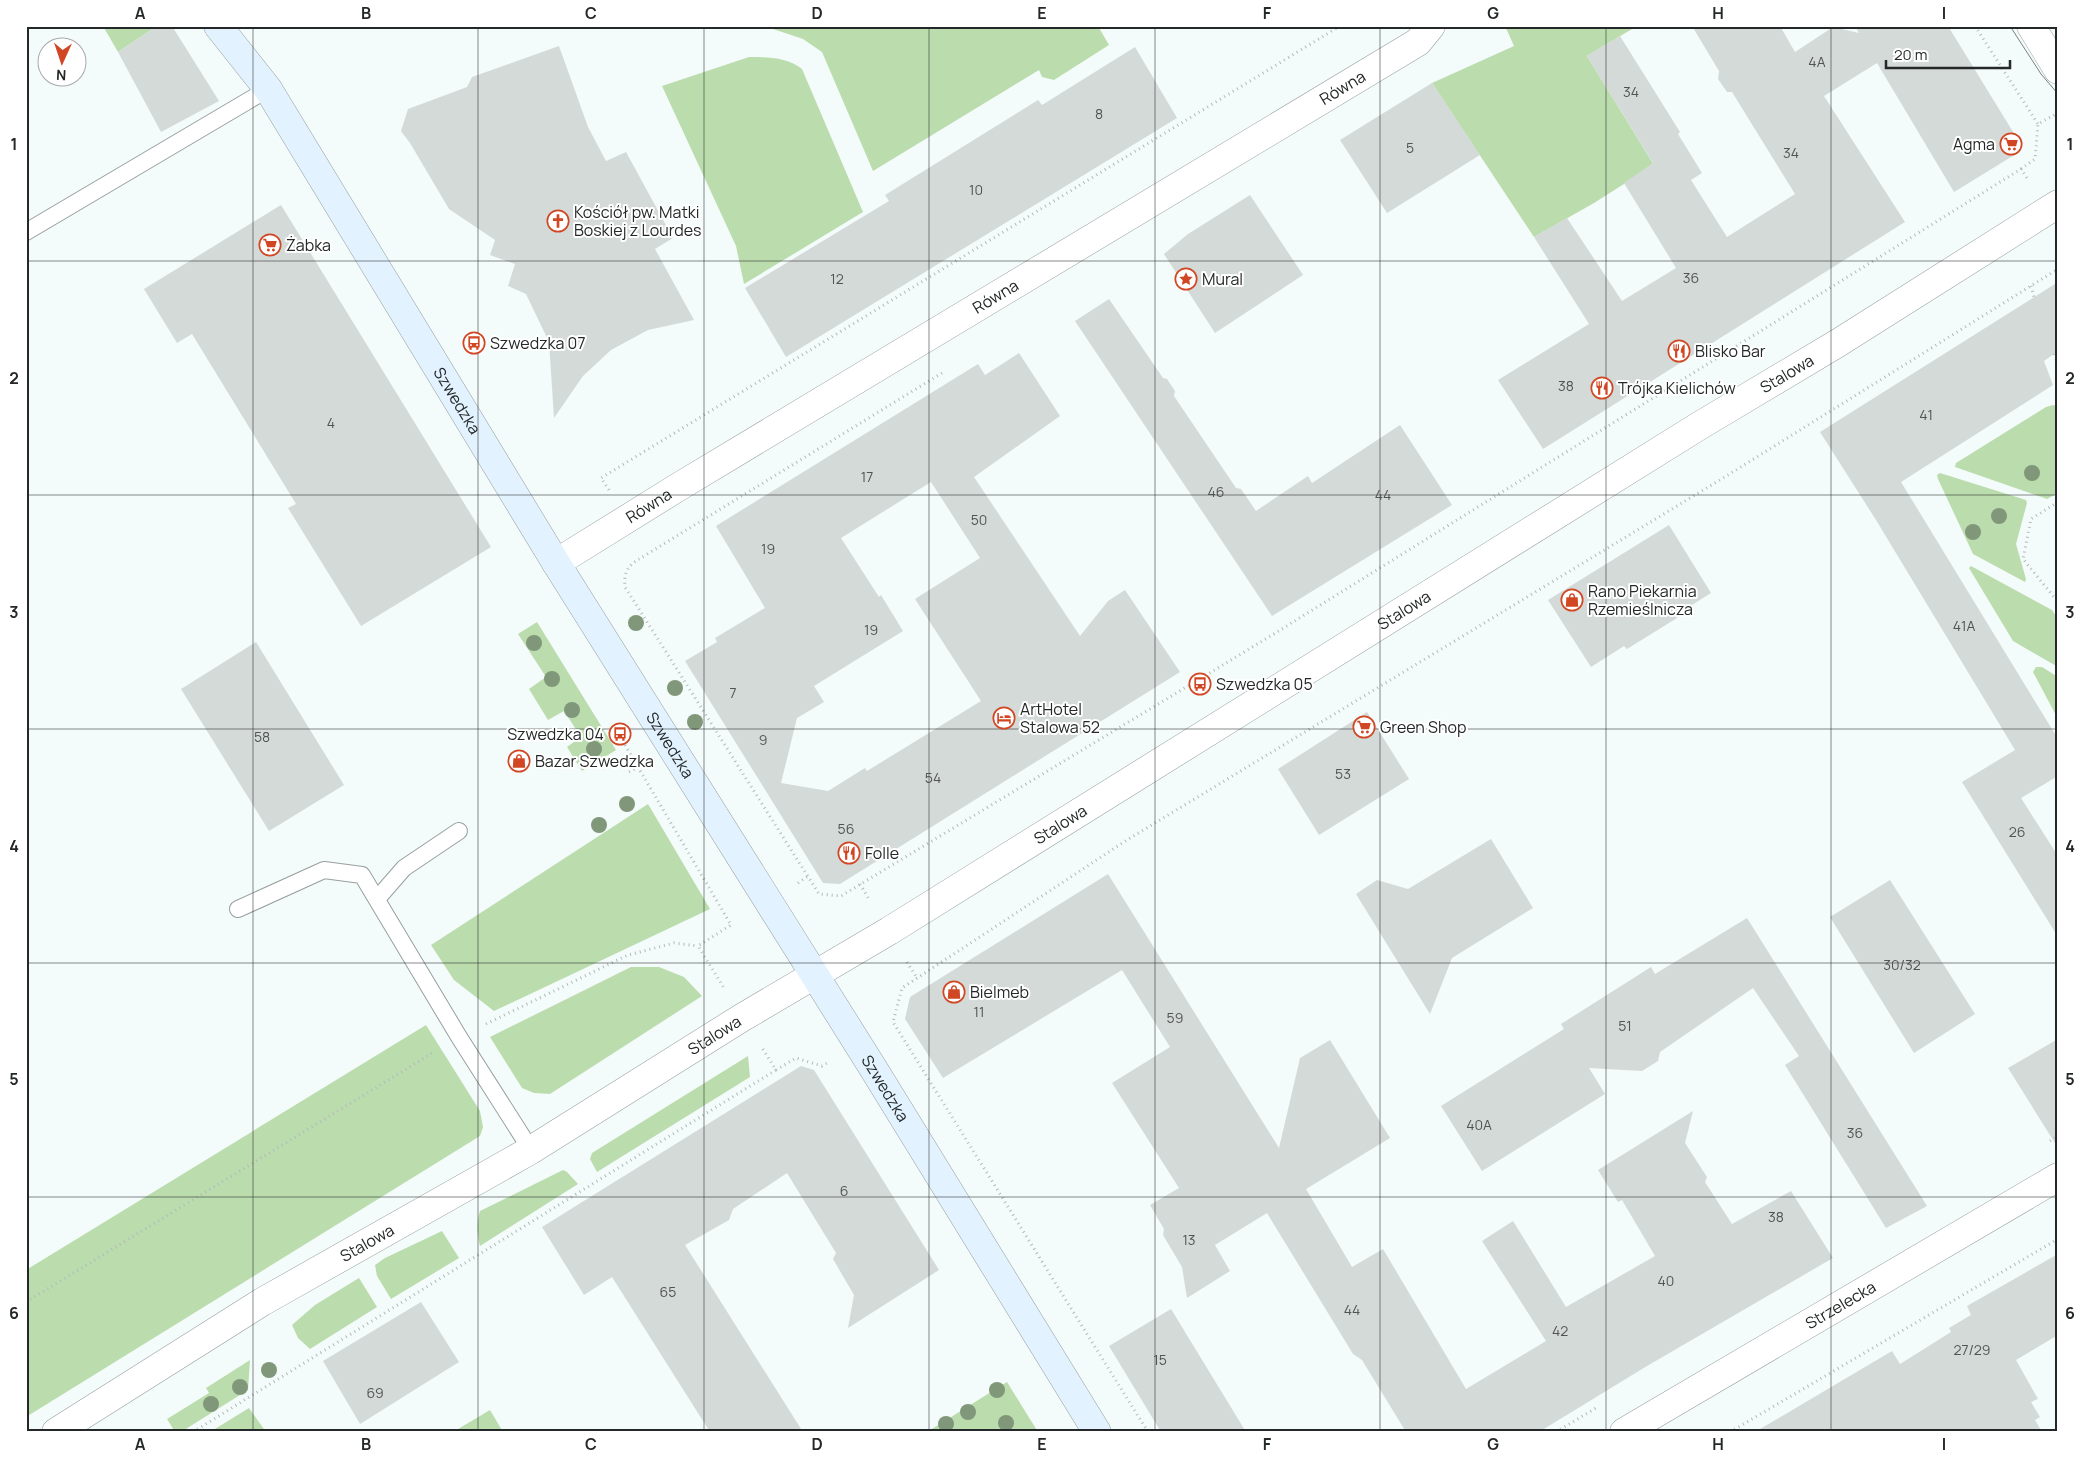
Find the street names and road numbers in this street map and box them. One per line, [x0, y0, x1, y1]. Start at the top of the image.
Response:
street label: Równa [1315, 65, 1369, 110]
street label: Równa [968, 274, 1022, 319]
street label: Stalowa [1756, 349, 1818, 398]
street label: Szwedzka [429, 363, 486, 438]
street label: Równa [622, 483, 676, 528]
street label: Stalowa [1373, 585, 1435, 635]
street label: Szwedzka [641, 708, 699, 782]
street label: Stalowa [1029, 799, 1091, 849]
street label: Stalowa [684, 1010, 745, 1060]
street label: Szwedzka [856, 1051, 914, 1126]
street label: Stalowa [336, 1219, 398, 1267]
street label: Strzelecka [1801, 1276, 1880, 1334]

